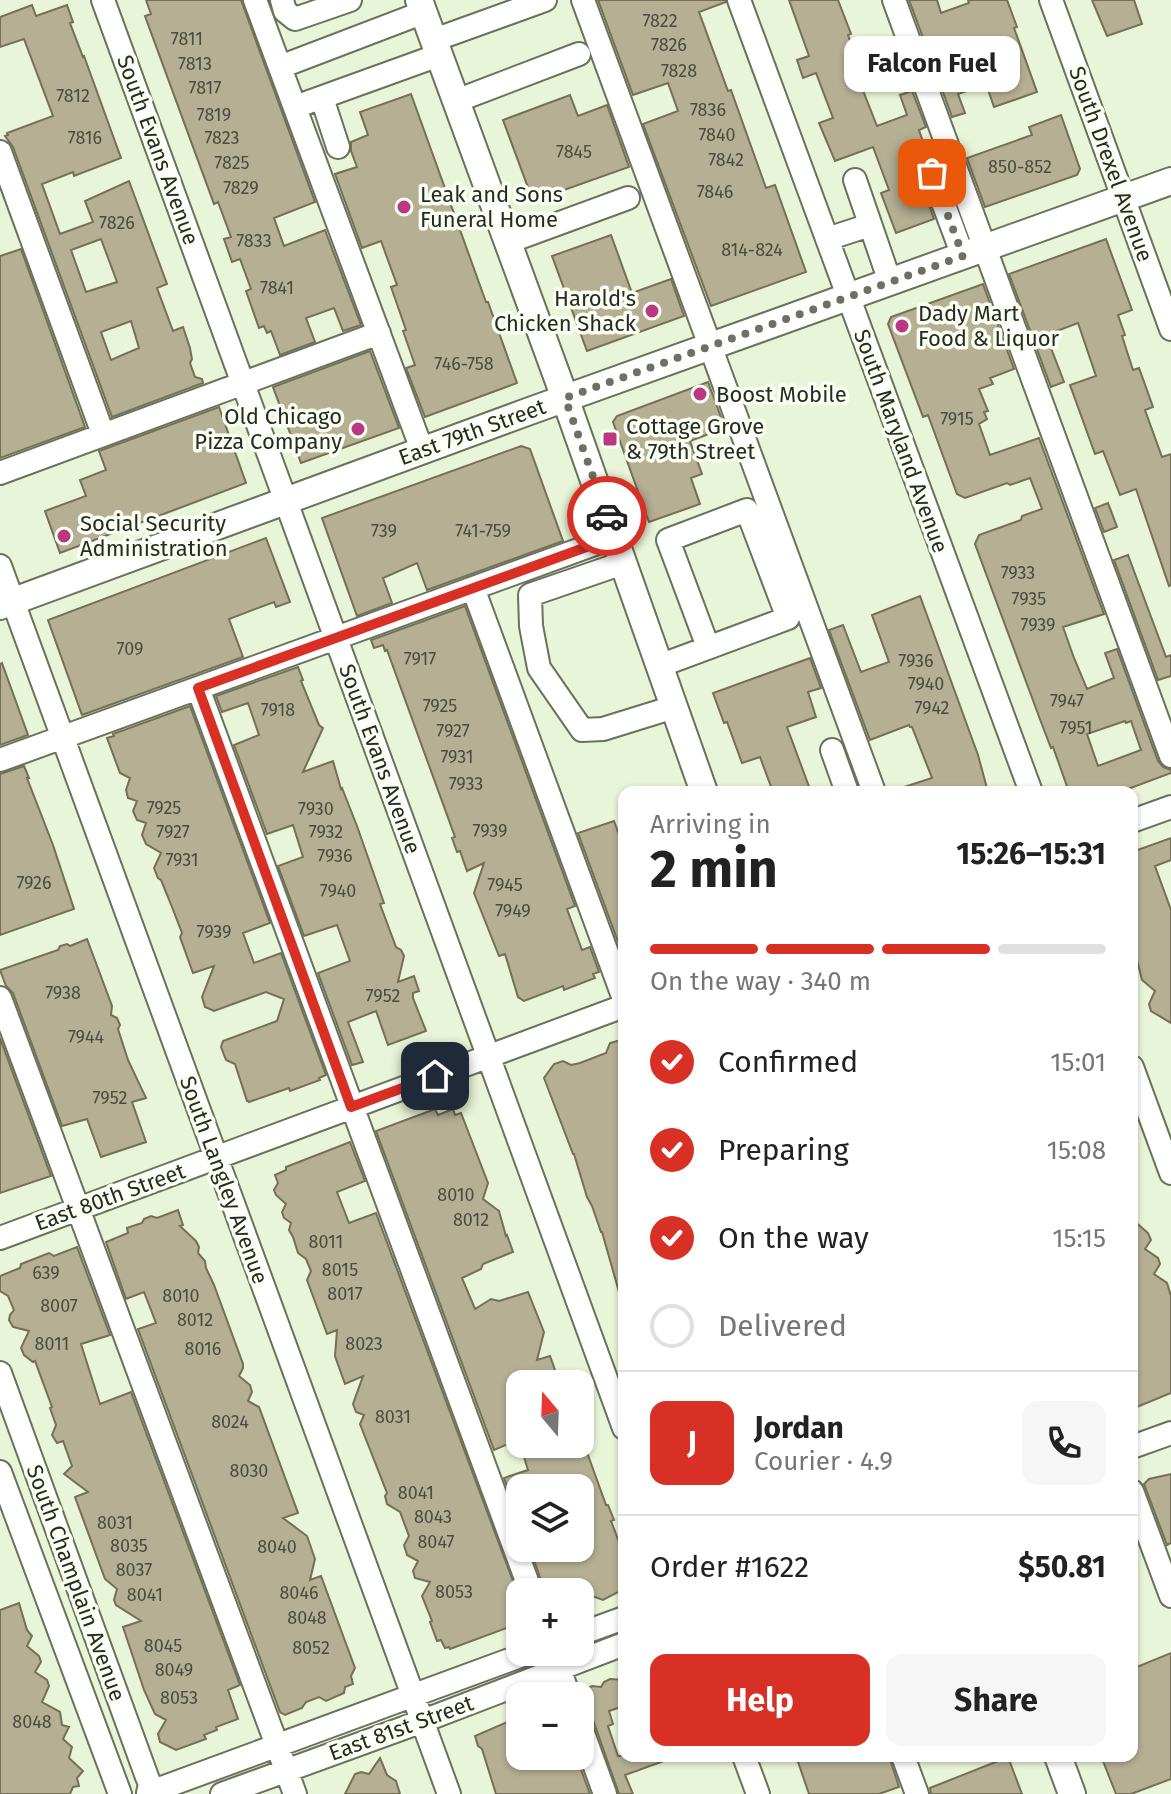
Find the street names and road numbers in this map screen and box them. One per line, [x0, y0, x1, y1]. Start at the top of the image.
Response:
street label: South Evans Avenue [111, 51, 205, 249]
street label: South Drexel Avenue [1063, 63, 1159, 265]
street label: South Maryland Avenue [848, 326, 954, 556]
street label: East 79th Street [395, 393, 549, 471]
street label: South Evans Avenue [333, 660, 427, 858]
street label: South Langley Avenue [174, 1072, 274, 1288]
street label: East 80th Street [31, 1157, 189, 1237]
street label: South Champlain Avenue [21, 1461, 131, 1705]
street label: East 81st Street [325, 1689, 477, 1767]

